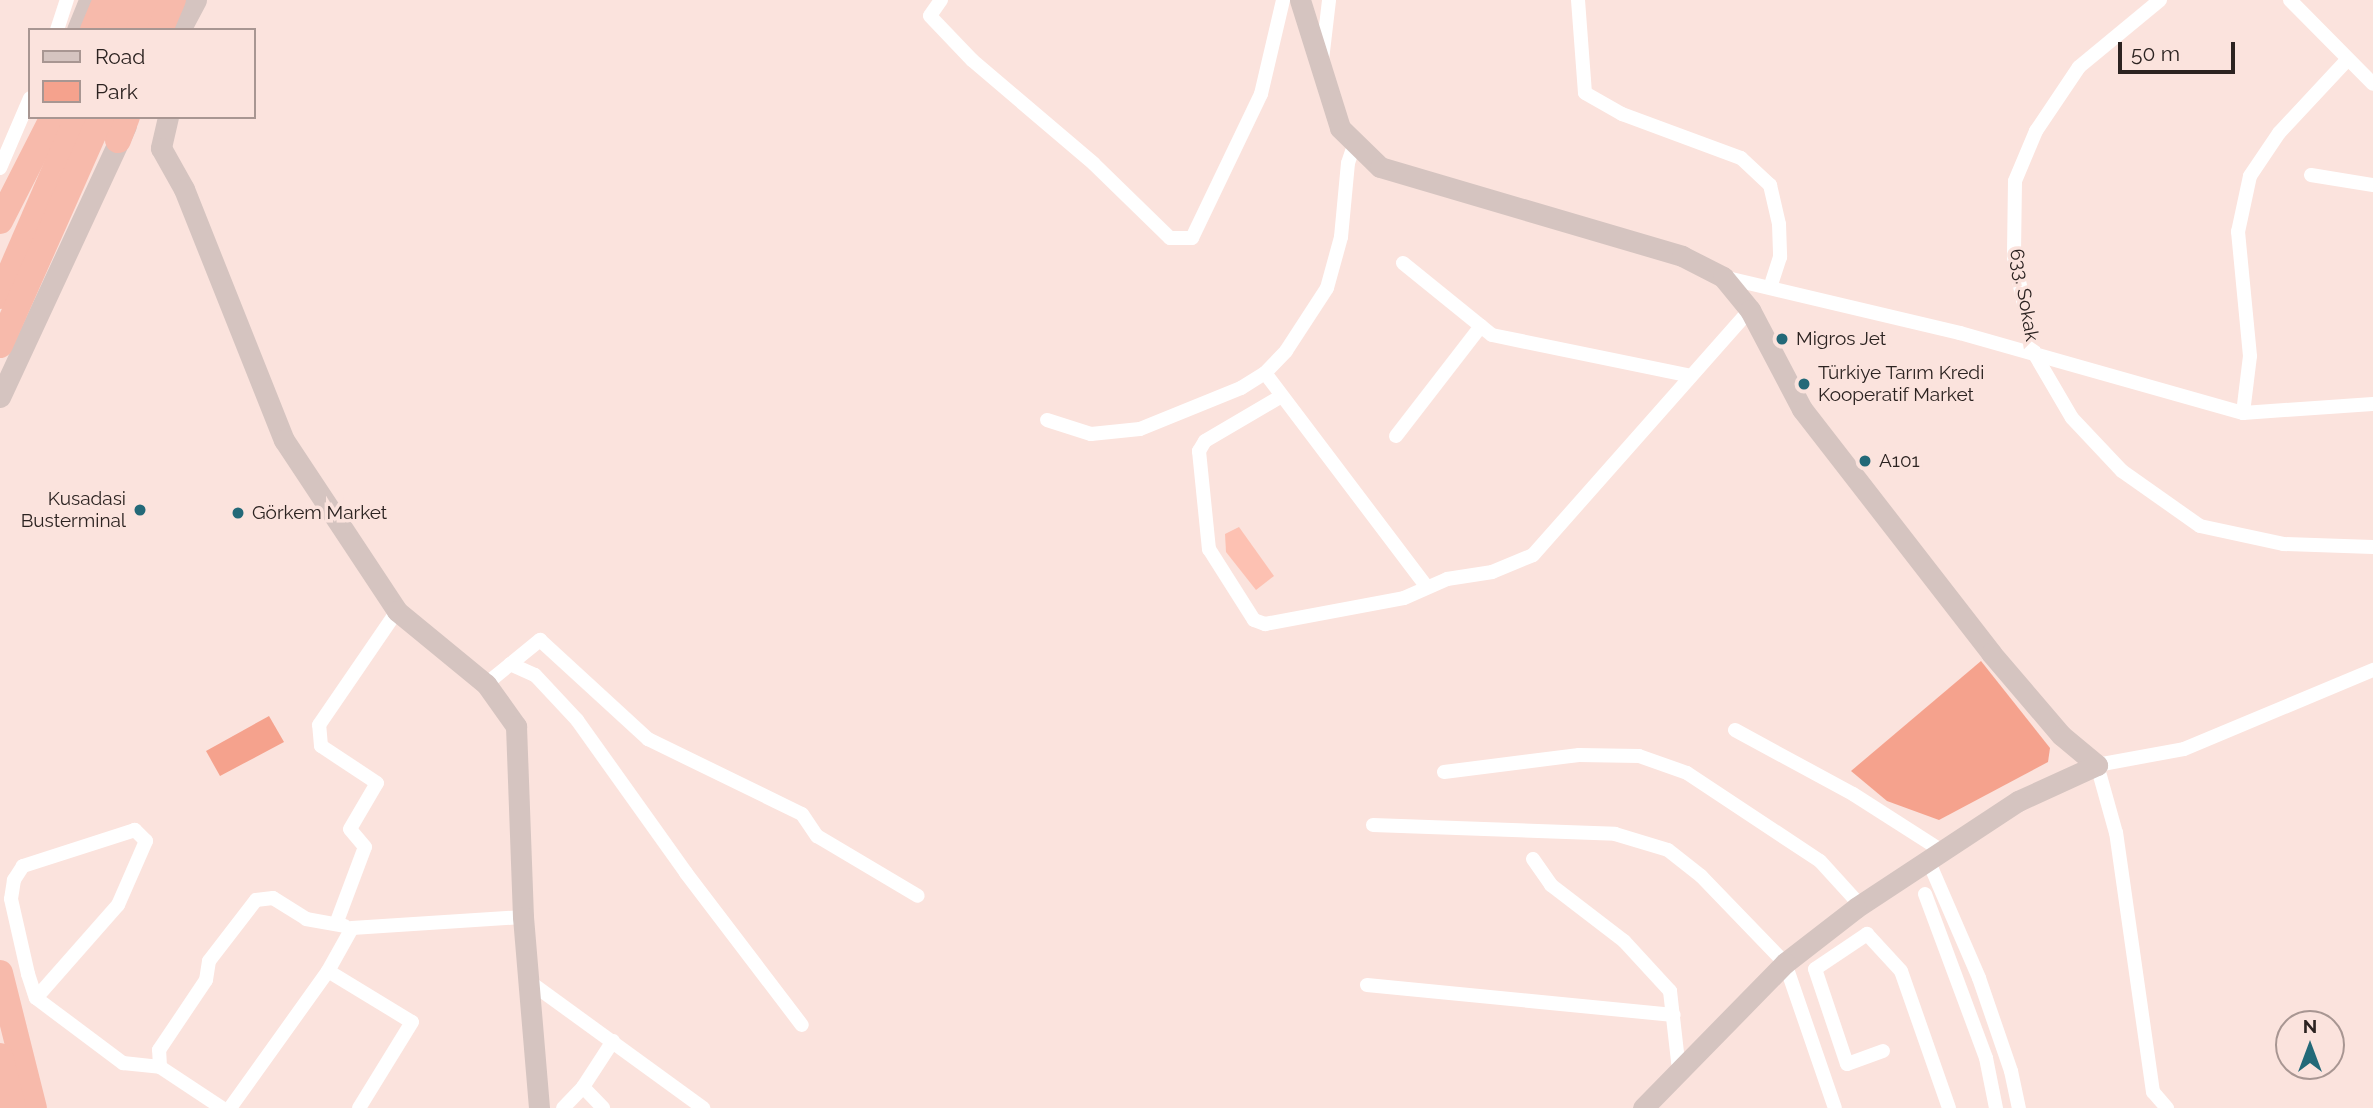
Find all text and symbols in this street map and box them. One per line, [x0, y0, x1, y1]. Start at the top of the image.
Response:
legend [28, 28, 256, 119]
scale bar [2121, 28, 2238, 72]
text: 50 m [2131, 41, 2180, 66]
text: Road [95, 44, 145, 69]
text: Park [95, 79, 138, 104]
street label: 633. Sokak [2005, 247, 2043, 343]
place label: Migros Jet [1796, 328, 1887, 350]
marker: Migros Jet [1774, 331, 1790, 347]
place label: Türkiye Tarım Kredi Kooperatif Market [1818, 362, 1985, 406]
marker: Türkiye Tarım Kredi Kooperatif Market [1796, 376, 1812, 392]
place label: A101 [1879, 450, 1920, 472]
marker: A101 [1857, 453, 1873, 469]
place label: Kusadasi Busterminal [21, 488, 126, 532]
marker: Kusadasi Busterminal [132, 502, 148, 518]
place label: Görkem Market [252, 502, 387, 524]
marker: Görkem Market [230, 505, 246, 521]
north arrow [2275, 1010, 2345, 1080]
text: N [2303, 1015, 2317, 1037]

